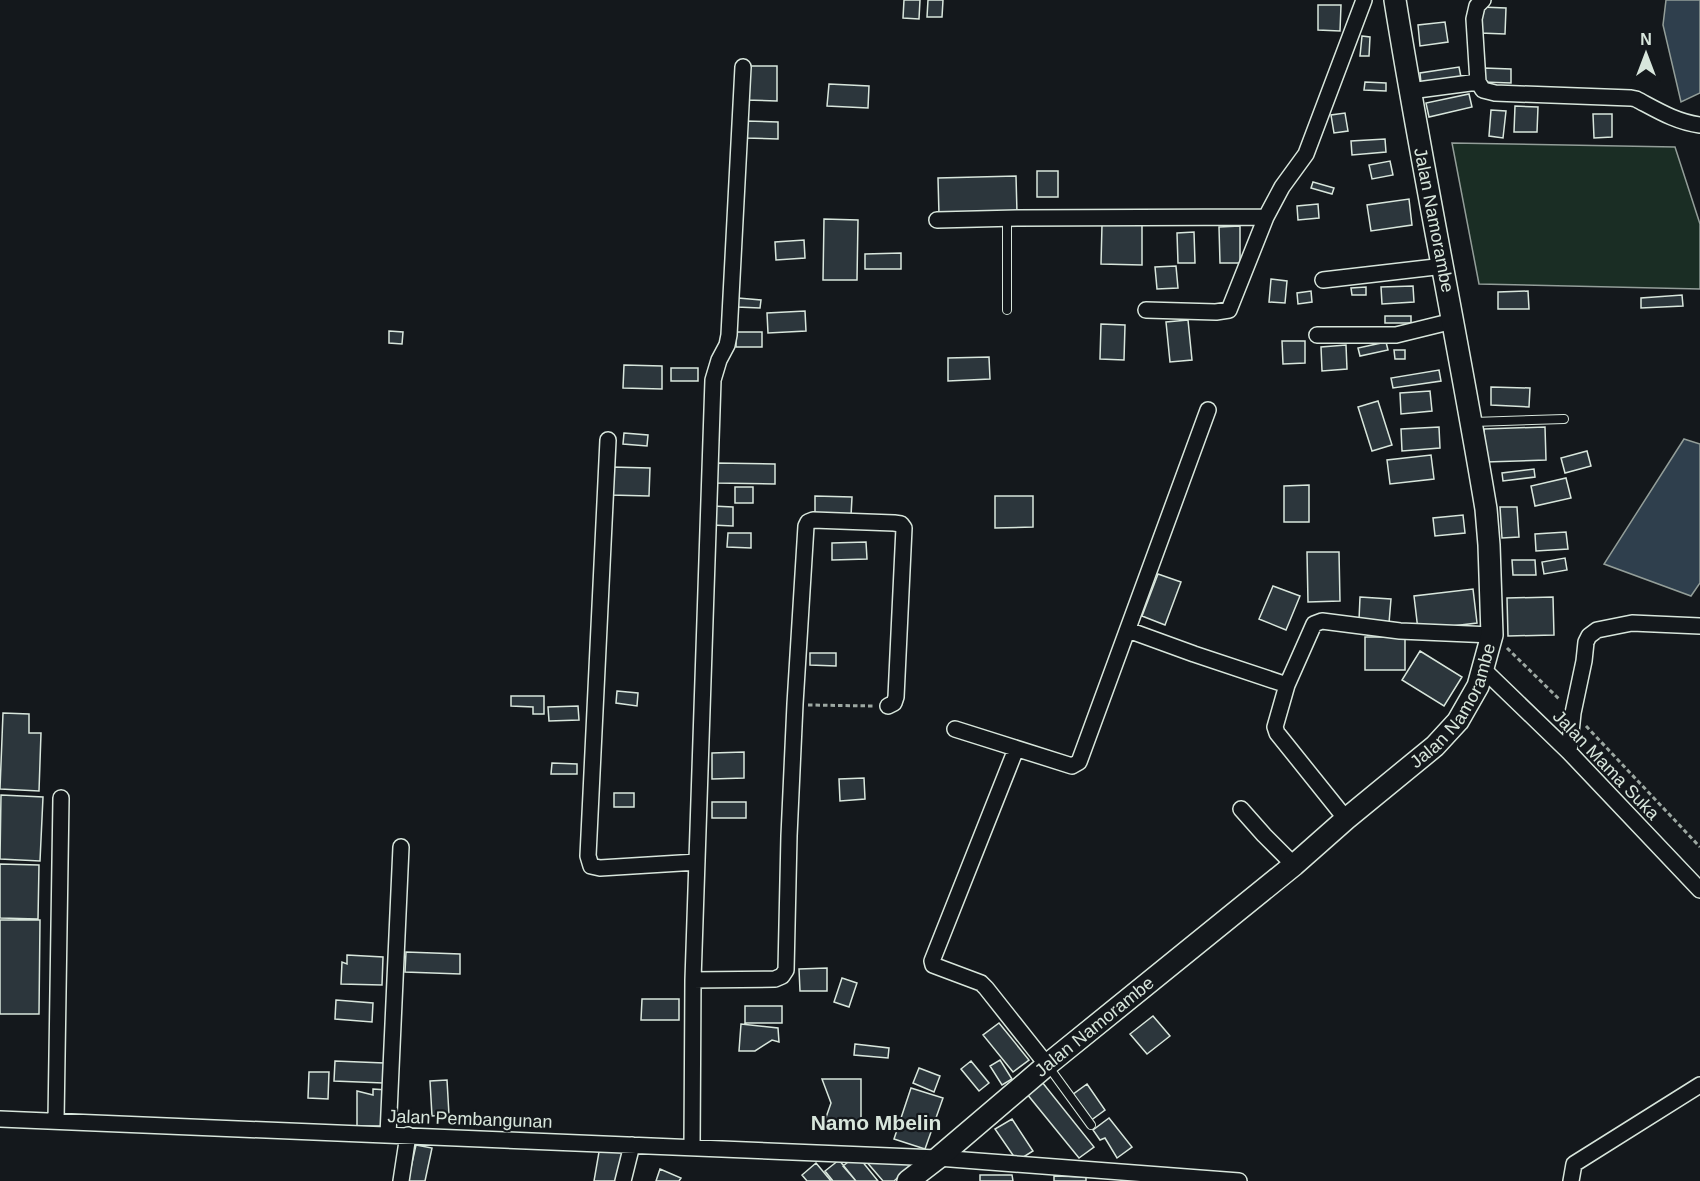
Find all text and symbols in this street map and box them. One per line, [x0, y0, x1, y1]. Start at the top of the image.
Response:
north arrow [1616, 24, 1676, 84]
text: N [1640, 31, 1652, 48]
street label: Jalan Namorambe [1410, 146, 1458, 294]
street label: Jalan Namorambe [1406, 641, 1499, 772]
street label: Jalan Mama Suka [1549, 706, 1664, 824]
street label: Jalan Namorambe [1031, 973, 1158, 1081]
street label: Jalan Pembangunan [387, 1106, 553, 1132]
district label: Namo Mbelin [811, 1111, 941, 1134]

